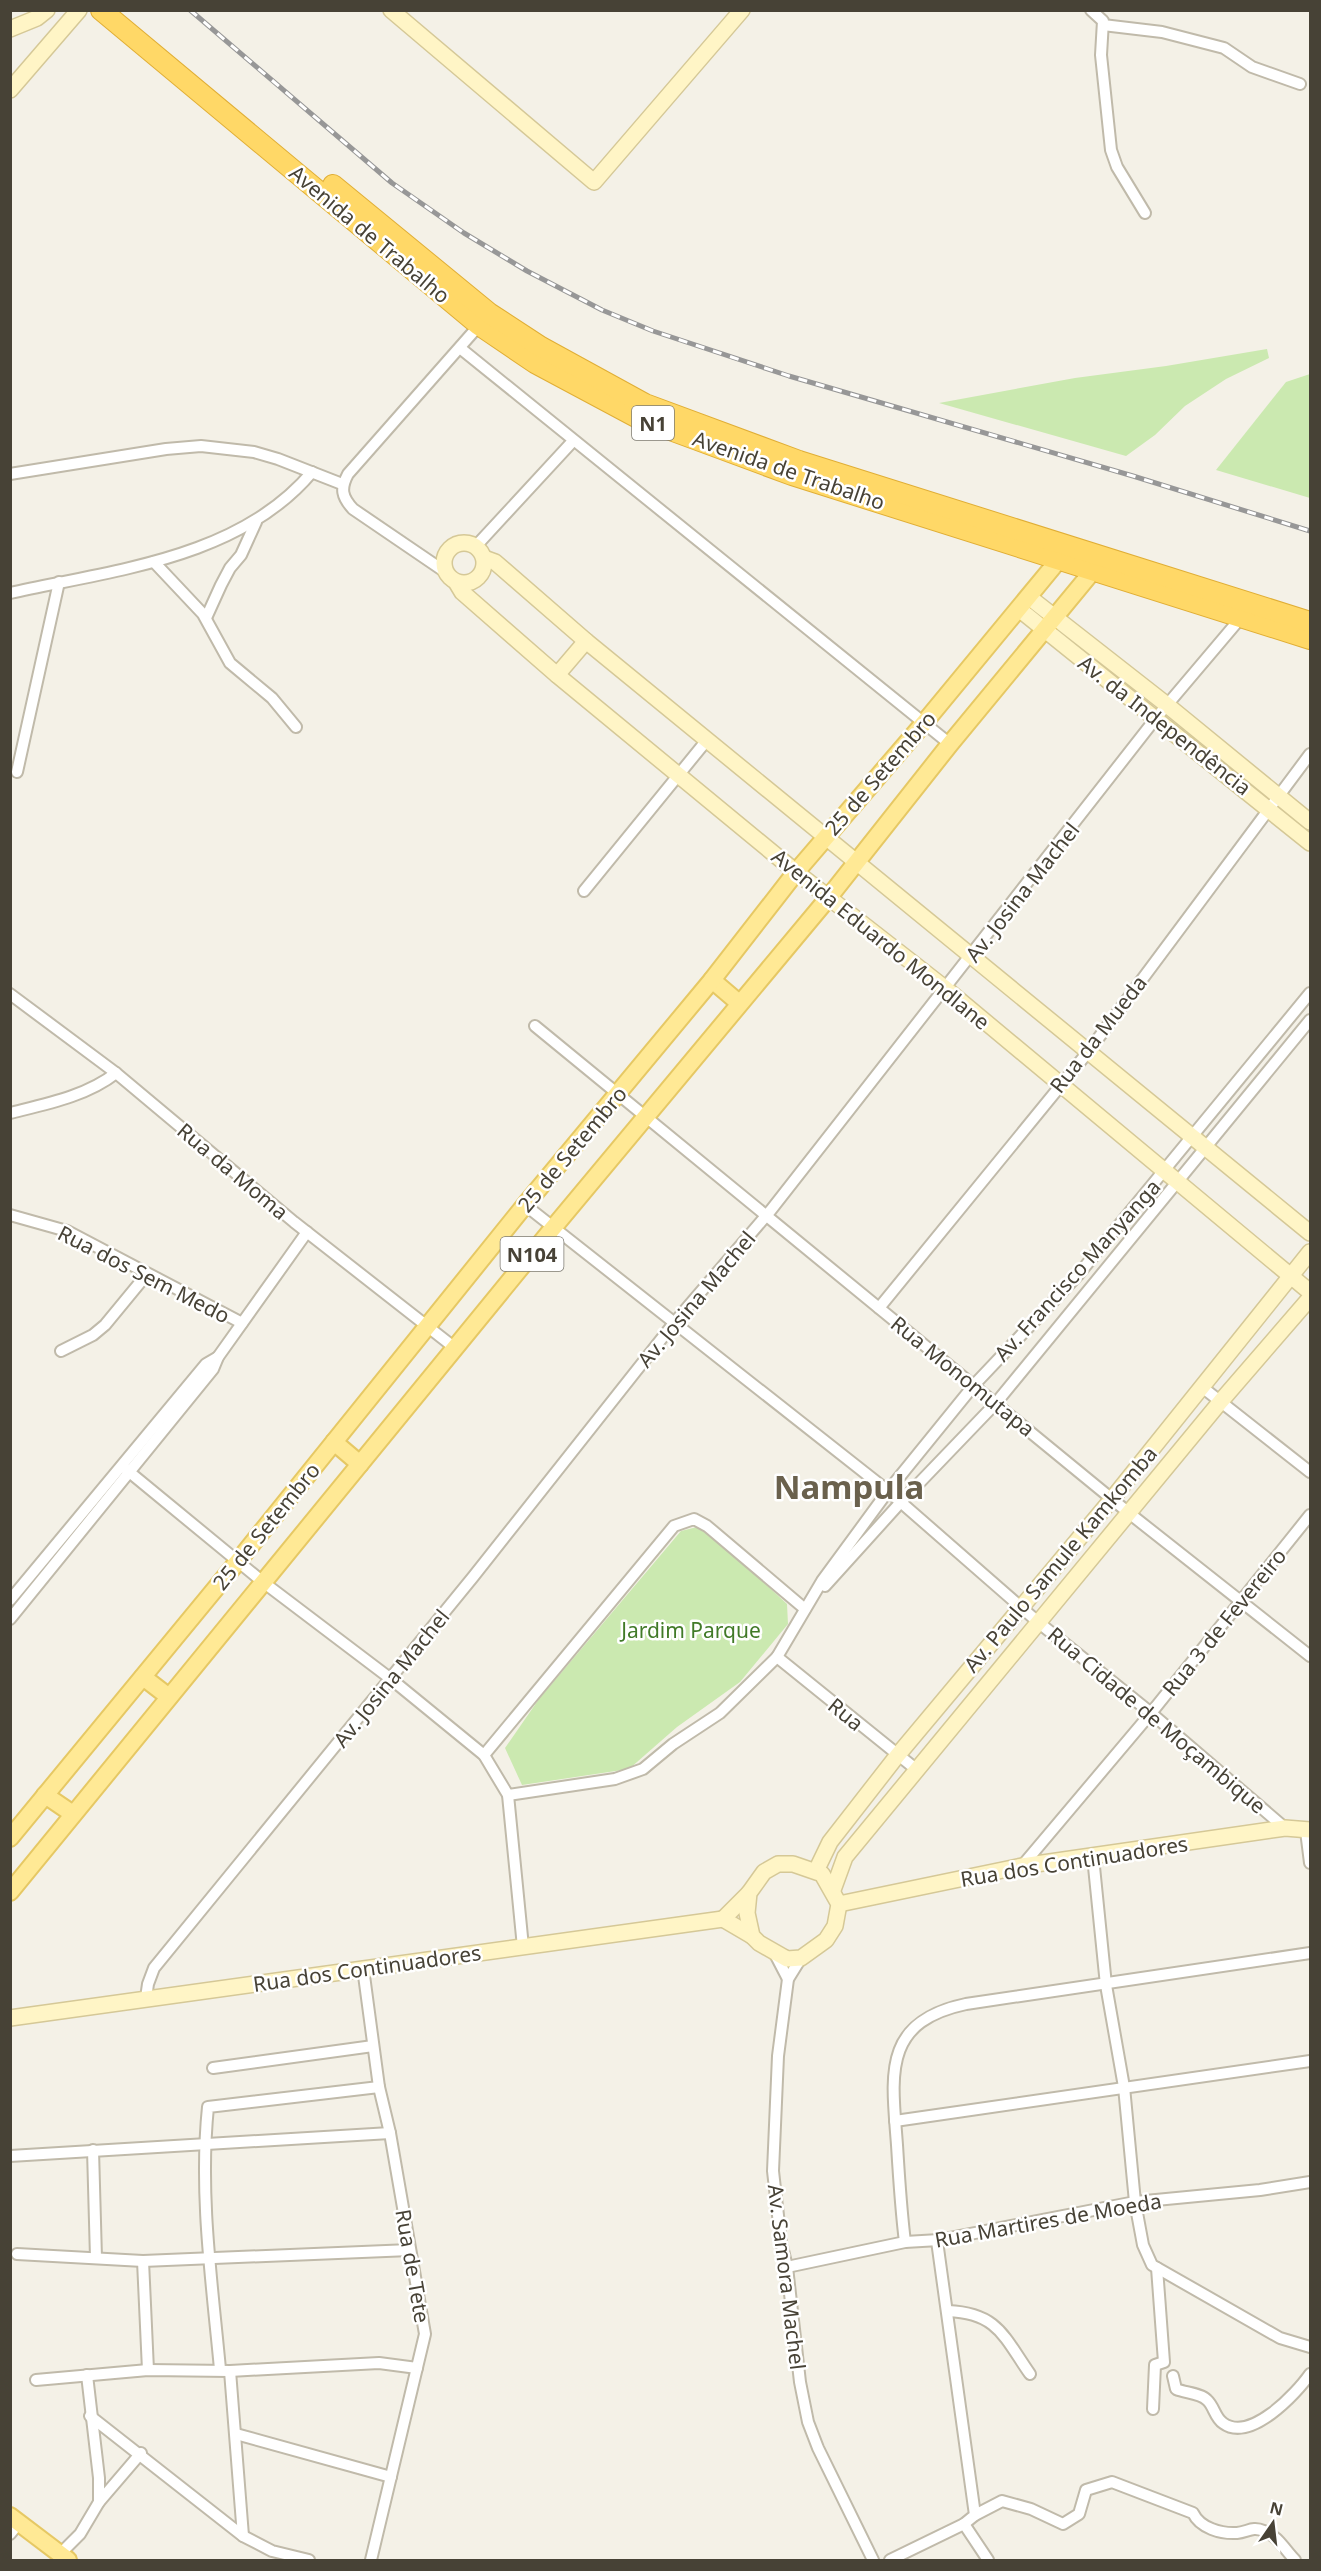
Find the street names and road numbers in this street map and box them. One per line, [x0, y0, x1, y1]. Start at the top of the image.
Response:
street label: Avenida de Trabalho [284, 159, 456, 309]
road number: N1 [632, 406, 674, 440]
street label: Avenida de Trabalho [689, 424, 889, 516]
street label: Av. da Independência [1073, 649, 1257, 801]
street label: 25 de Setembro [818, 705, 942, 841]
street label: Av. Josina Machel [959, 817, 1085, 967]
street label: Avenida Eduardo Mondlane [766, 842, 996, 1036]
street label: Rua da Mueda [1043, 969, 1153, 1099]
street label: 25 de Setembro [511, 1080, 633, 1218]
street label: Rua da Moma [172, 1116, 294, 1226]
street label: Av. Francisco Manyanga [988, 1173, 1166, 1367]
street label: Rua dos Sem Medo [53, 1219, 235, 1329]
street label: Av. Josina Machel [631, 1225, 761, 1373]
road number: N104 [500, 1237, 564, 1271]
street label: Rua Monomutapa [885, 1309, 1041, 1443]
street label: Av. Paulo Samule Kamkomba [957, 1440, 1163, 1678]
street label: 25 de Setembro [206, 1457, 326, 1595]
street label: Rua 3 de Fevereiro [1156, 1542, 1292, 1702]
street label: Av. Josina Machel [327, 1603, 455, 1753]
street label: Rua Cidade de Moçambique [1042, 1620, 1272, 1820]
street label: Rua [822, 1691, 870, 1737]
street label: Rua dos Continuadores [958, 1829, 1190, 1893]
street label: Rua dos Continuadores [251, 1938, 483, 1998]
street label: Av. Samora Machel [762, 2183, 812, 2371]
street label: Rua Martires de Moeda [932, 2186, 1164, 2254]
street label: Rua de Tete [389, 2207, 437, 2325]

